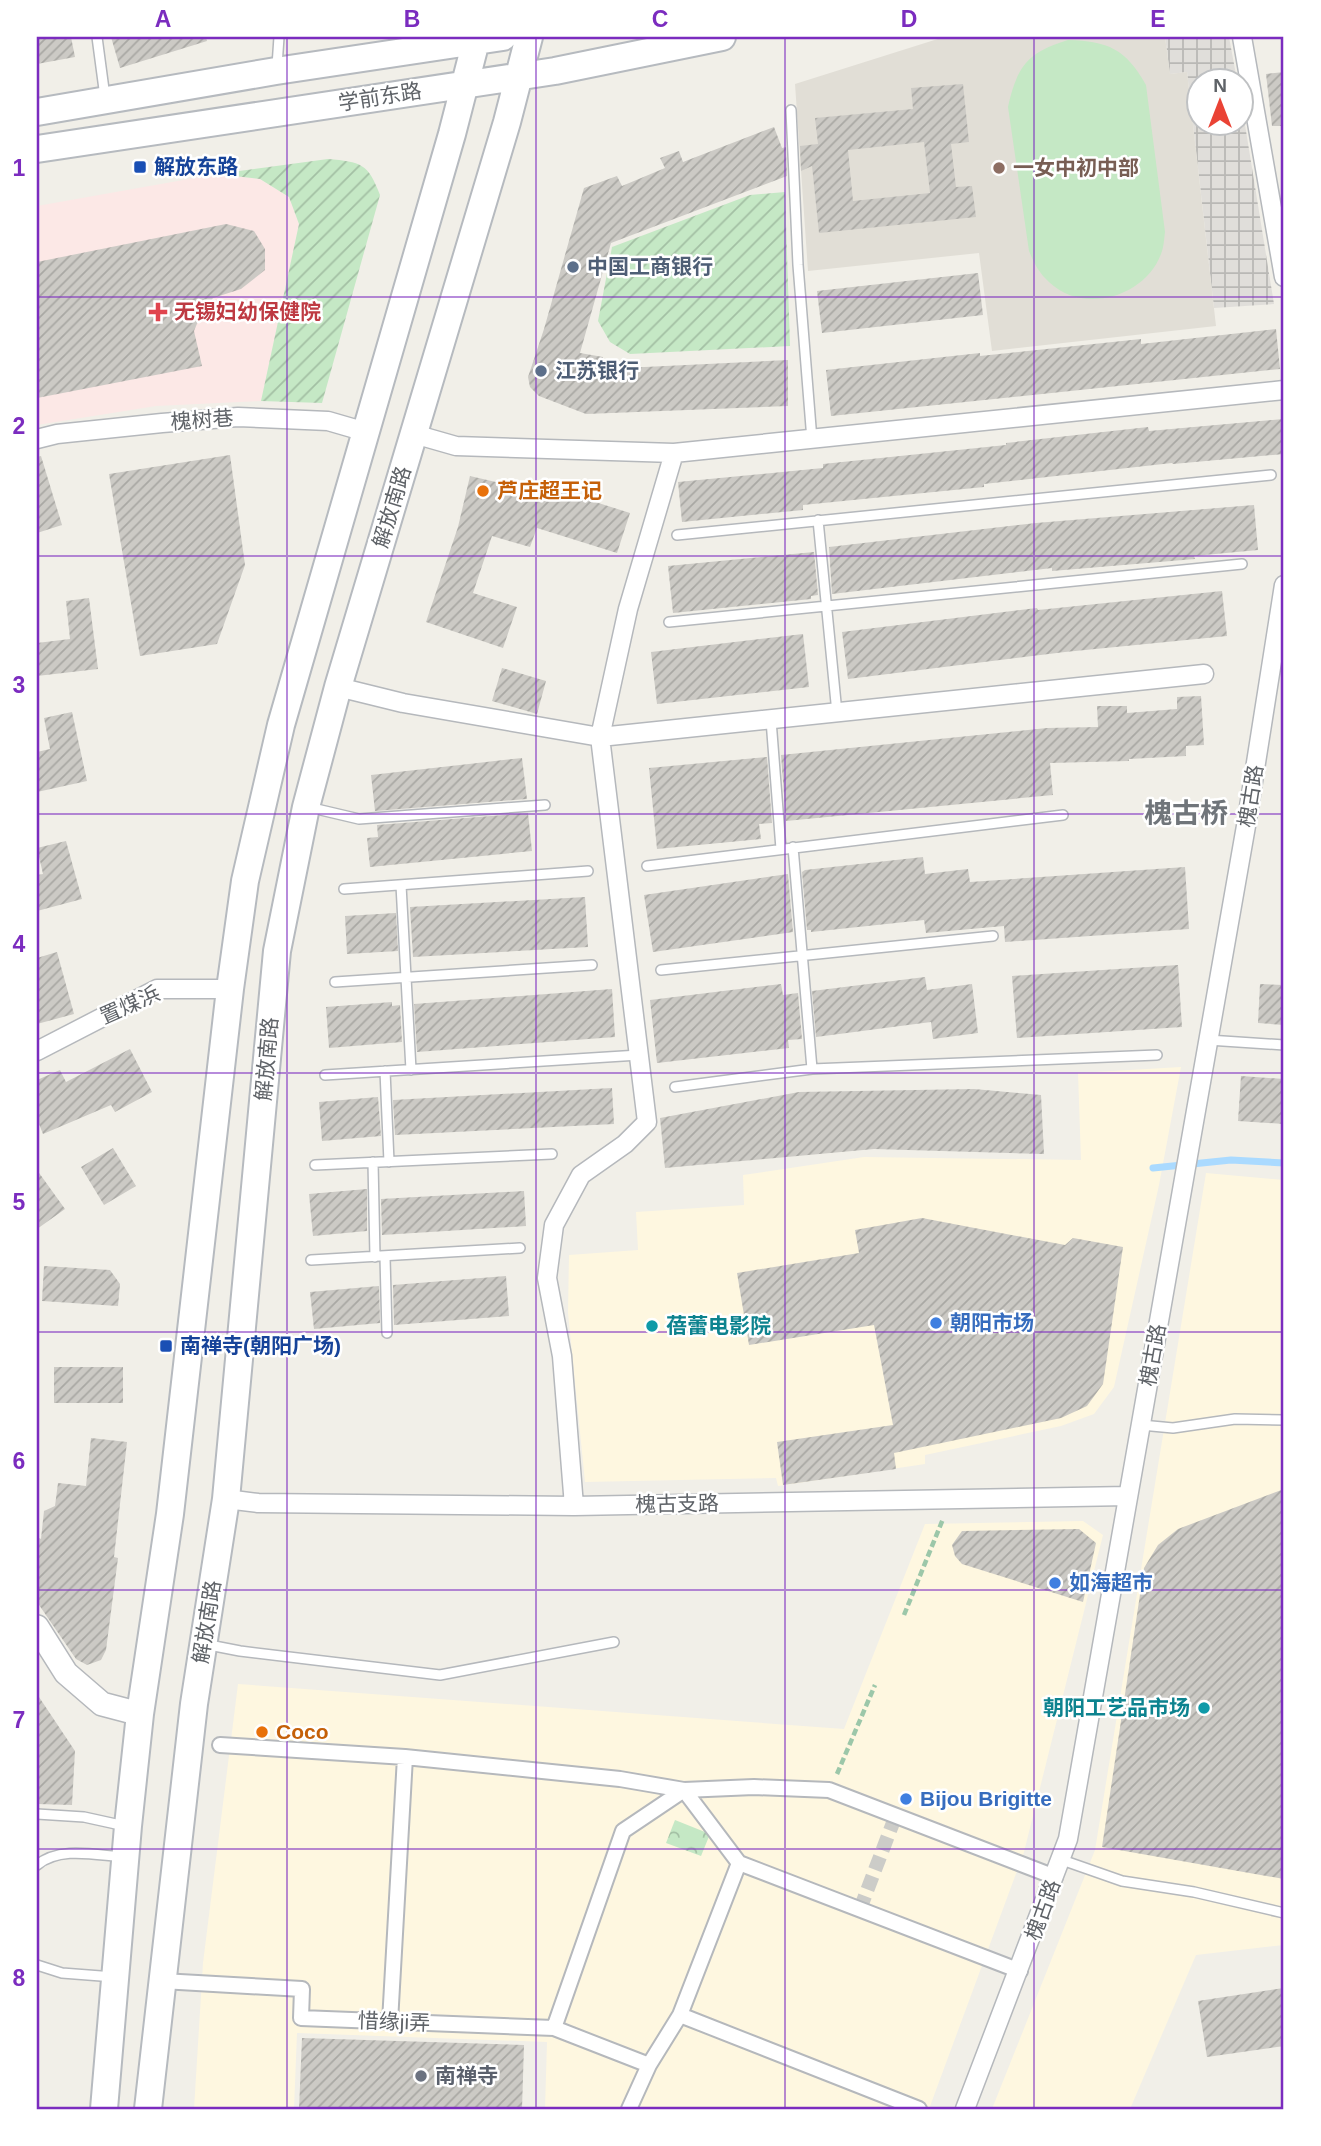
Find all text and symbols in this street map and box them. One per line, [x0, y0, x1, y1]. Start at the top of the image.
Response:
text: A [155, 6, 171, 32]
text: B [404, 6, 420, 32]
text: C [652, 6, 668, 32]
text: D [901, 6, 917, 32]
text: E [1150, 6, 1166, 32]
north arrow [1184, 66, 1254, 136]
text: N [1213, 75, 1227, 96]
street label: 学前东路 [337, 79, 423, 114]
text: 1 [13, 155, 26, 181]
place label: 解放东路 [154, 155, 238, 178]
place label: 一女中初中部 [1013, 156, 1139, 179]
marker: 解放东路 [132, 159, 148, 175]
marker: 一女中初中部 [991, 160, 1007, 176]
place label: 中国工商银行 [587, 255, 713, 278]
marker: 中国工商银行 [565, 259, 581, 275]
place label: 无锡妇幼保健院 [174, 300, 321, 323]
marker: 无锡妇幼保健院 [148, 302, 168, 322]
place label: 江苏银行 [555, 359, 639, 382]
marker: 江苏银行 [533, 363, 549, 379]
street label: 槐树巷 [170, 406, 234, 433]
text: 2 [13, 413, 25, 439]
street label: 解放南路 [368, 463, 415, 550]
place label: 芦庄超王记 [497, 479, 602, 502]
marker: 芦庄超王记 [475, 483, 491, 499]
text: 3 [13, 672, 25, 698]
street label: 槐古路 [1234, 763, 1267, 829]
district label: 槐古桥 [1144, 798, 1228, 829]
text: 4 [13, 931, 26, 957]
street label: 置煤浜 [96, 981, 163, 1028]
street label: 解放南路 [251, 1016, 282, 1102]
text: 5 [13, 1189, 26, 1215]
place label: 朝阳市场 [950, 1311, 1034, 1334]
place label: 蓓蕾电影院 [666, 1314, 771, 1337]
marker: 朝阳市场 [928, 1315, 944, 1331]
marker: 蓓蕾电影院 [644, 1318, 660, 1334]
street label: 槐古路 [1136, 1322, 1169, 1388]
place label: 南禅寺(朝阳广场) [180, 1334, 341, 1357]
marker: 南禅寺(朝阳广场) [158, 1338, 174, 1354]
text: 6 [13, 1448, 25, 1474]
street label: 槐古支路 [635, 1491, 719, 1516]
place label: 如海超市 [1069, 1571, 1153, 1594]
marker: 如海超市 [1047, 1575, 1063, 1591]
street label: 解放南路 [189, 1579, 224, 1665]
place label: 朝阳工艺品市场 [1043, 1696, 1190, 1719]
marker: 朝阳工艺品市场 [1196, 1700, 1212, 1716]
text: 7 [13, 1707, 25, 1733]
place label: Coco [276, 1720, 329, 1743]
marker: Coco [254, 1724, 270, 1740]
place label: Bijou Brigitte [920, 1787, 1052, 1810]
marker: Bijou Brigitte [898, 1791, 914, 1807]
street label: 槐古路 [1021, 1876, 1064, 1943]
text: 8 [13, 1965, 26, 1991]
street label: 惜缘ji弄 [357, 2009, 431, 2034]
place label: 南禅寺 [435, 2064, 498, 2087]
marker: 南禅寺 [413, 2068, 429, 2084]

